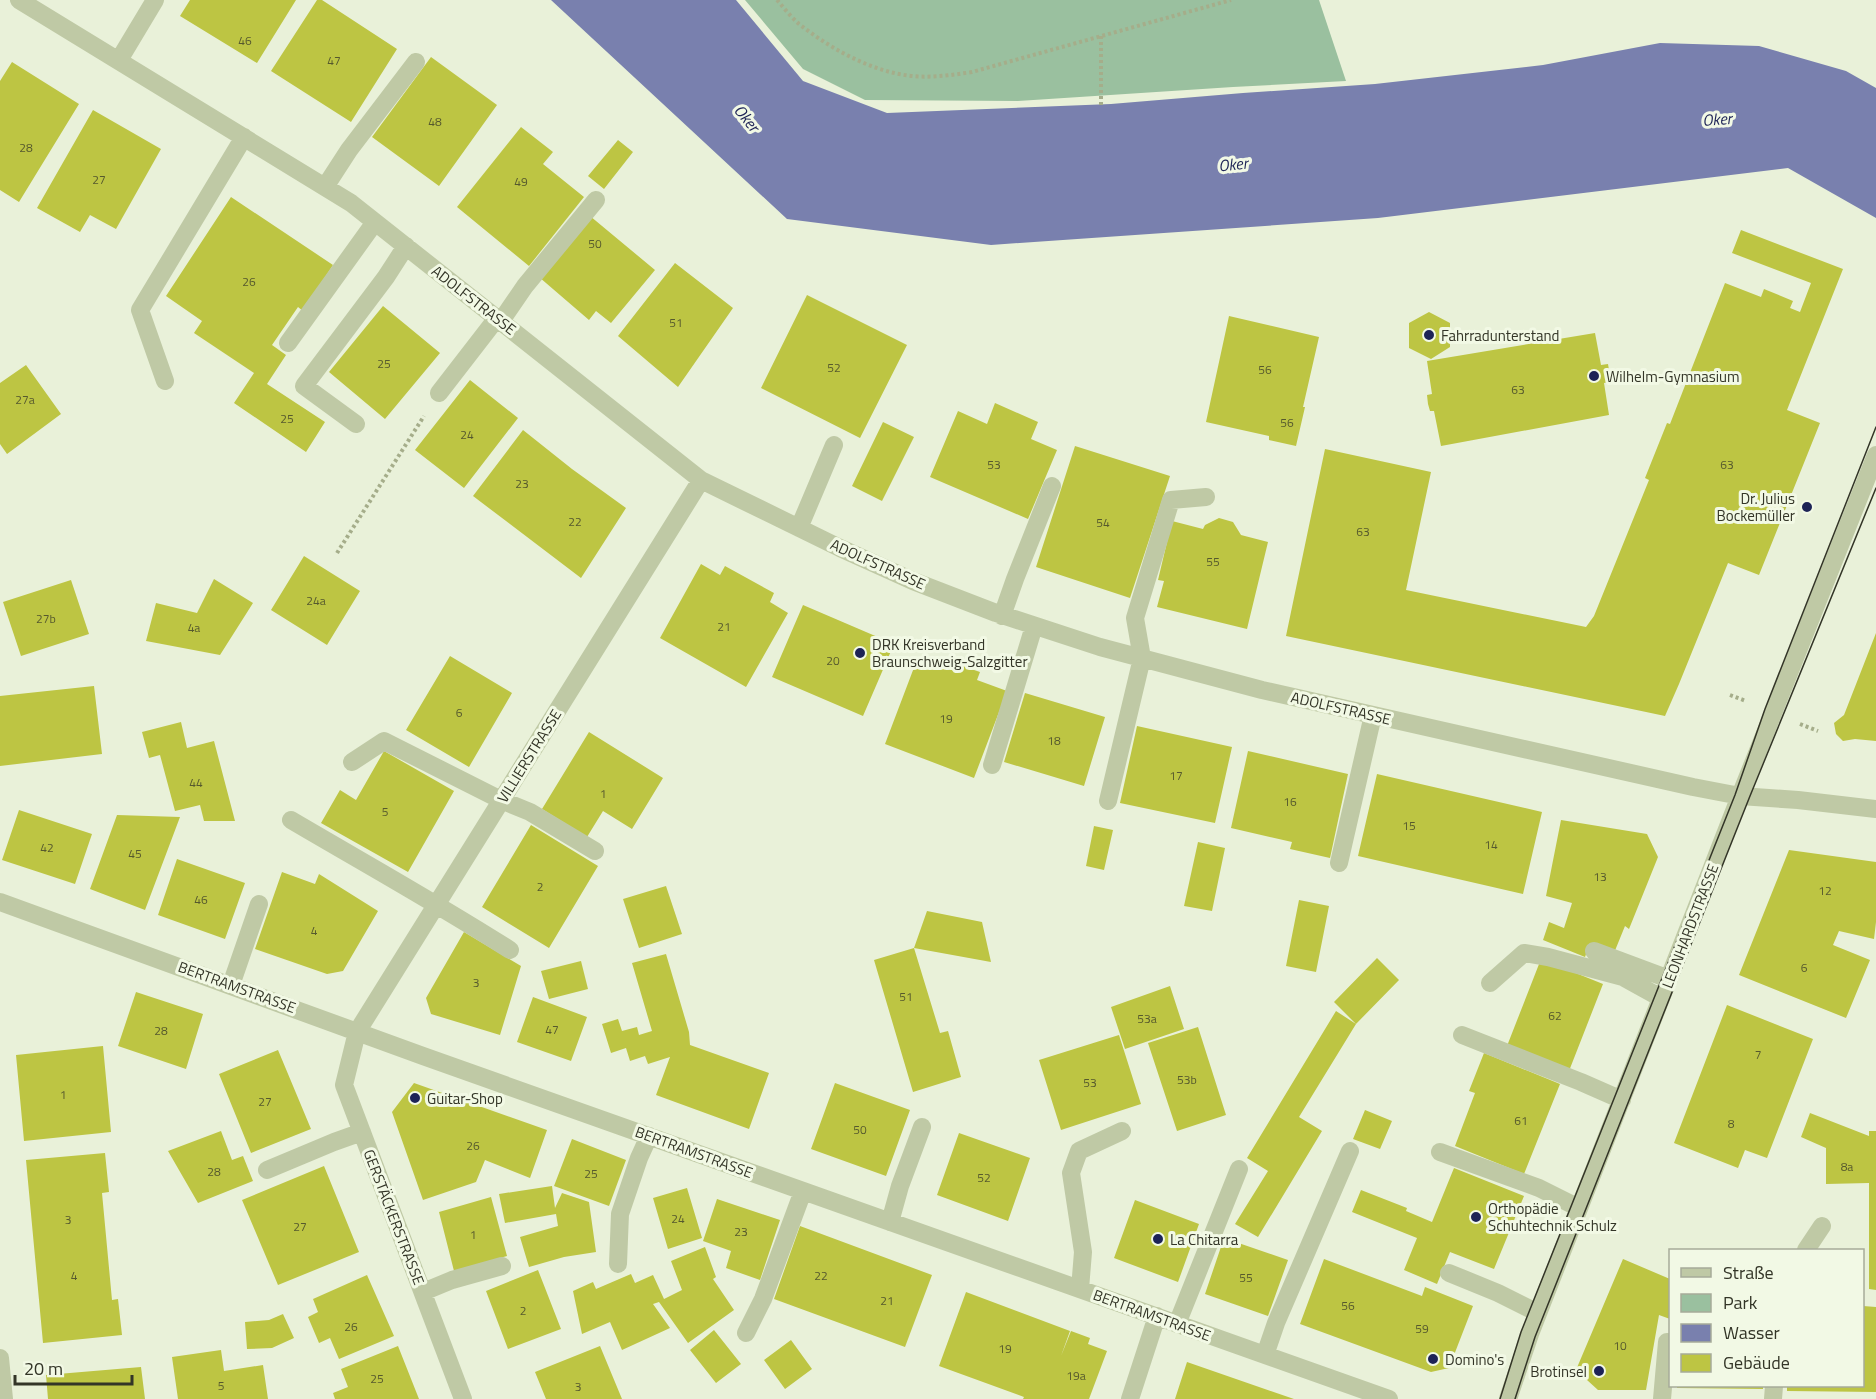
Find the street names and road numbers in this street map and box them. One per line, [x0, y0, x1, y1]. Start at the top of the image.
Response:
street label: ADOLFSTRASSE [427, 260, 521, 340]
street label: ADOLFSTRASSE [827, 533, 929, 595]
street label: ADOLFSTRASSE [1289, 685, 1393, 731]
street label: VILLIERSTRASSE [491, 705, 567, 807]
street label: LEONHARDSTRASSE [1656, 860, 1724, 992]
street label: BERTRAMSTRASSE [175, 955, 299, 1019]
street label: BERTRAMSTRASSE [632, 1120, 756, 1184]
street label: GERSTÄCKERSTRASSE [358, 1146, 430, 1288]
street label: BERTRAMSTRASSE [1090, 1283, 1214, 1347]

